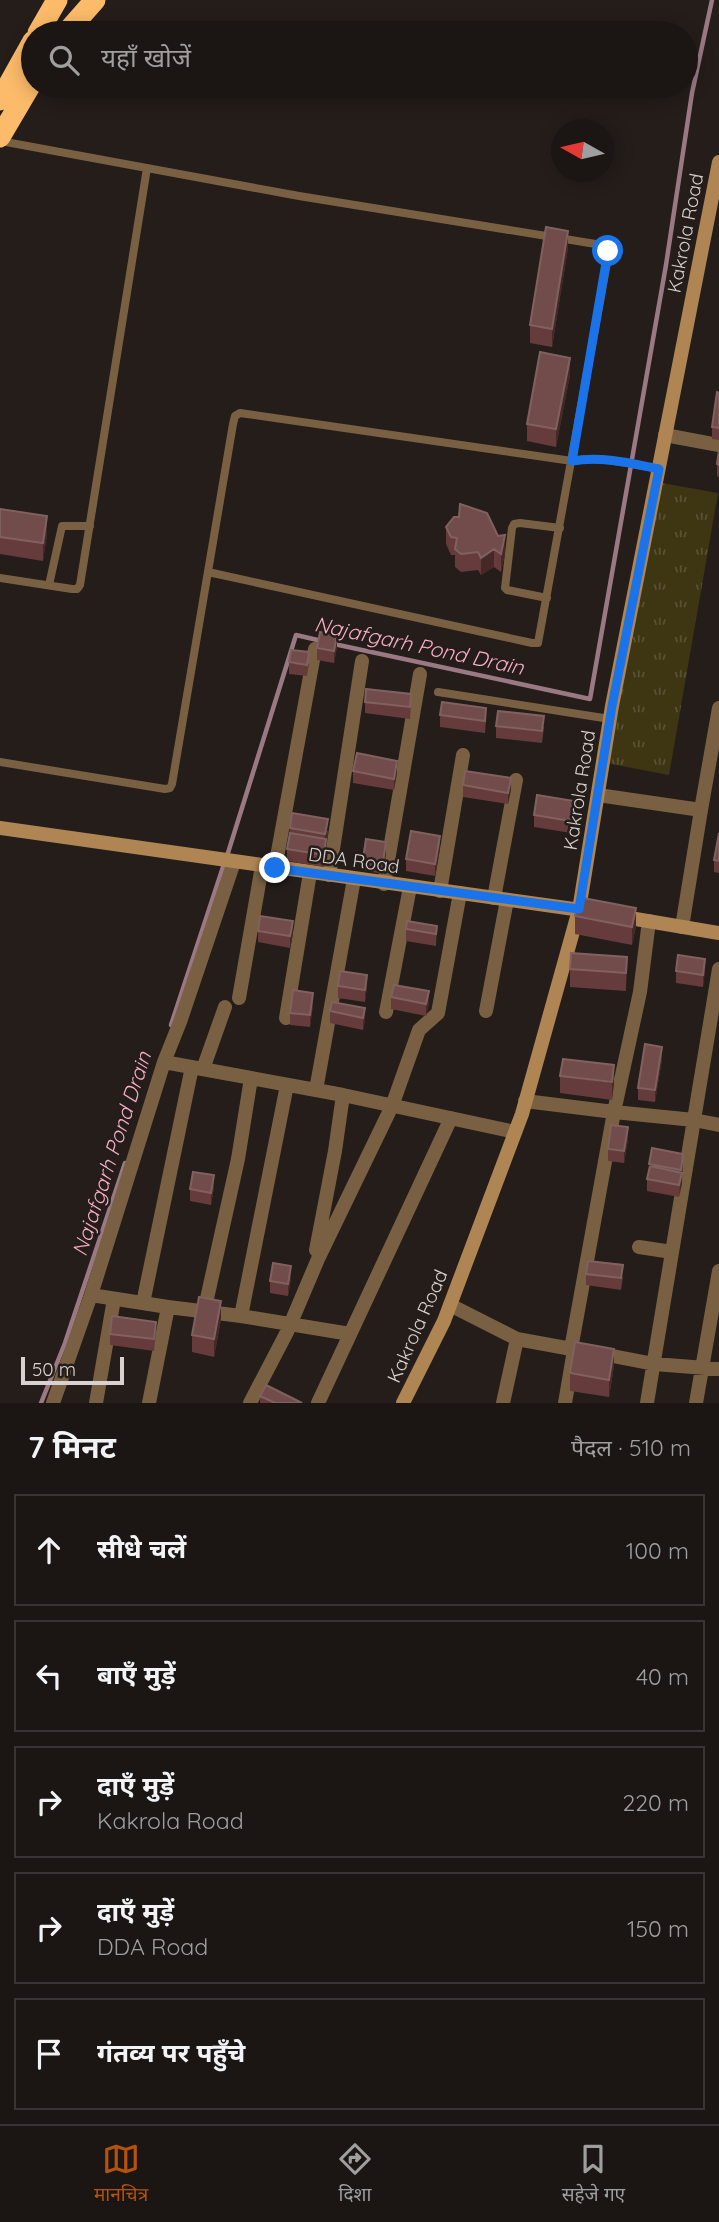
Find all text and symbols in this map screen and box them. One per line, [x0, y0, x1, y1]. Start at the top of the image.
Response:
search box [21, 21, 698, 98]
icon: search [45, 41, 83, 79]
text: यहाँ खोजें [101, 41, 191, 74]
north arrow [551, 119, 614, 182]
street label: Kakrola Road [662, 171, 708, 295]
route start [592, 235, 623, 266]
water label: Najafgarh Pond Drain [312, 610, 527, 680]
street label: Kakrola Road [558, 728, 600, 852]
street label: DDA Road [307, 842, 401, 878]
route end [259, 852, 290, 883]
water label: Najafgarh Pond Drain [66, 1047, 157, 1259]
street label: Kakrola Road [381, 1266, 453, 1386]
scale bar [21, 1354, 124, 1386]
text: 50 m [32, 1357, 76, 1381]
text: 7 मिनट [28, 1428, 116, 1466]
text: पैदल · 510 m [571, 1433, 691, 1462]
icon: ahead [30, 1531, 68, 1569]
text: सीधे चलें [97, 1532, 186, 1565]
text: 100 m [626, 1536, 689, 1565]
icon: left [30, 1657, 68, 1695]
text: बाएँ मुड़ें [97, 1658, 176, 1691]
text: 40 m [636, 1662, 689, 1691]
text: दाएँ मुड़ें [97, 1769, 174, 1802]
icon: right [30, 1783, 68, 1821]
text: 220 m [623, 1788, 689, 1817]
text: Kakrola Road [97, 1806, 244, 1835]
text: दाएँ मुड़ें [97, 1895, 174, 1928]
icon: right [30, 1909, 68, 1947]
text: 150 m [627, 1914, 689, 1943]
text: DDA Road [97, 1932, 208, 1961]
icon: arrive [30, 2035, 68, 2073]
text: गंतव्य पर पहुँचे [97, 2036, 245, 2069]
tab: मानचित्र [94, 2140, 148, 2209]
tab: दिशा [336, 2140, 374, 2209]
tab: सहेजे गए [562, 2140, 625, 2209]

